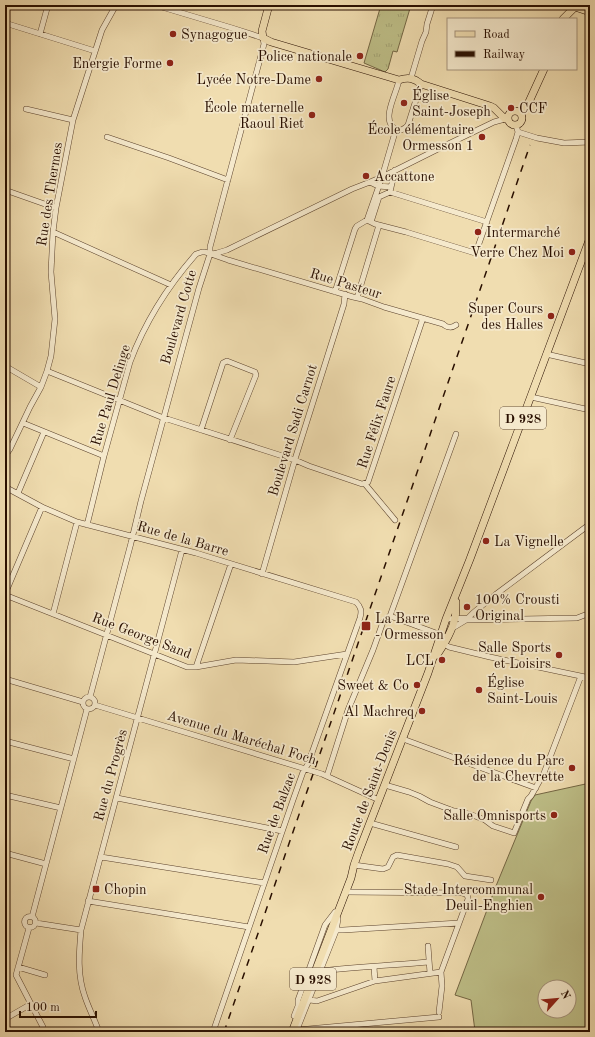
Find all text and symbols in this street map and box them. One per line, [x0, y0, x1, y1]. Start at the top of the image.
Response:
legend [447, 18, 577, 70]
place label: Synagogue [181, 28, 248, 42]
marker: Synagogue [168, 29, 178, 39]
text: Road [483, 29, 510, 41]
text: Railway [483, 49, 526, 61]
place label: Police nationale [257, 50, 352, 64]
marker: Police nationale [355, 51, 365, 61]
place label: Energie Forme [72, 57, 162, 71]
marker: Energie Forme [165, 58, 175, 68]
place label: Lycée Notre-Dame [197, 73, 311, 87]
marker: Lycée Notre-Dame [314, 74, 324, 84]
place label: Église Saint-Joseph [412, 86, 491, 119]
place label: École maternelle Raoul Riet [204, 98, 304, 131]
marker: Église Saint-Joseph [399, 98, 409, 108]
place label: CCF [519, 102, 547, 116]
marker: CCF [506, 103, 516, 113]
marker: École maternelle Raoul Riet [307, 110, 317, 120]
place label: École élémentaire Ormesson 1 [368, 120, 474, 153]
marker: École élémentaire Ormesson 1 [477, 132, 487, 142]
street label: Rue des Thermes [35, 141, 65, 247]
place label: Accattone [374, 170, 435, 184]
marker: Accattone [361, 171, 371, 181]
place label: Intermarché [486, 226, 560, 240]
marker: Intermarché [473, 227, 483, 237]
place label: Verre Chez Moi [470, 246, 564, 260]
marker: Verre Chez Moi [567, 247, 577, 257]
street label: Rue Pasteur [308, 266, 384, 302]
street label: Boulevard Cotte [159, 268, 199, 366]
place label: Super Cours des Halles [468, 302, 543, 332]
marker: Super Cours des Halles [546, 311, 556, 321]
street label: Rue Paul Delinge [89, 343, 133, 448]
street label: Boulevard Sadi Carnot [266, 363, 320, 498]
street label: Rue Félix Faure [355, 374, 399, 470]
road number: D 928 [500, 407, 546, 429]
street label: Rue de la Barre [135, 519, 230, 559]
place label: La Vignelle [494, 535, 564, 549]
marker: La Vignelle [481, 536, 491, 546]
place label: 100% Crousti Original [475, 593, 560, 623]
marker: 100% Crousti Original [462, 602, 472, 612]
street label: Rue George Sand [90, 611, 193, 661]
place label: La Barre - Ormesson [375, 612, 444, 642]
marker: La Barre - Ormesson [360, 620, 372, 632]
place label: Salle Sports et Loisirs [478, 641, 551, 671]
marker: Salle Sports et Loisirs [554, 650, 564, 660]
place label: LCL [406, 654, 434, 668]
marker: LCL [437, 655, 447, 665]
place label: Église Saint-Louis [487, 673, 558, 706]
place label: Sweet & Co [337, 679, 409, 693]
marker: Sweet & Co [412, 680, 422, 690]
marker: Église Saint-Louis [474, 685, 484, 695]
place label: Al Machreq [344, 705, 414, 719]
marker: Al Machreq [417, 706, 427, 716]
street label: Avenue du Maréchal Foch [165, 709, 318, 767]
street label: Rue du Progrès [92, 728, 130, 823]
street label: Route de Saint-Denis [340, 728, 400, 853]
place label: Résidence du Parc de la Chevrette [454, 754, 564, 784]
marker: Résidence du Parc de la Chevrette [567, 763, 577, 773]
street label: Rue de Balzac [256, 771, 298, 856]
place label: Salle Omnisports [443, 809, 546, 823]
marker: Salle Omnisports [549, 810, 559, 820]
place label: Chopin [104, 883, 147, 897]
place label: Stade Intercommunal Deuil-Enghien [404, 883, 533, 913]
marker: Chopin [91, 884, 101, 894]
marker: Stade Intercommunal Deuil-Enghien [536, 892, 546, 902]
road number: D 928 [290, 968, 336, 990]
north arrow [537, 979, 577, 1019]
text: N [558, 989, 572, 1002]
scale bar [20, 993, 96, 1019]
text: 100 m [26, 1002, 60, 1014]

